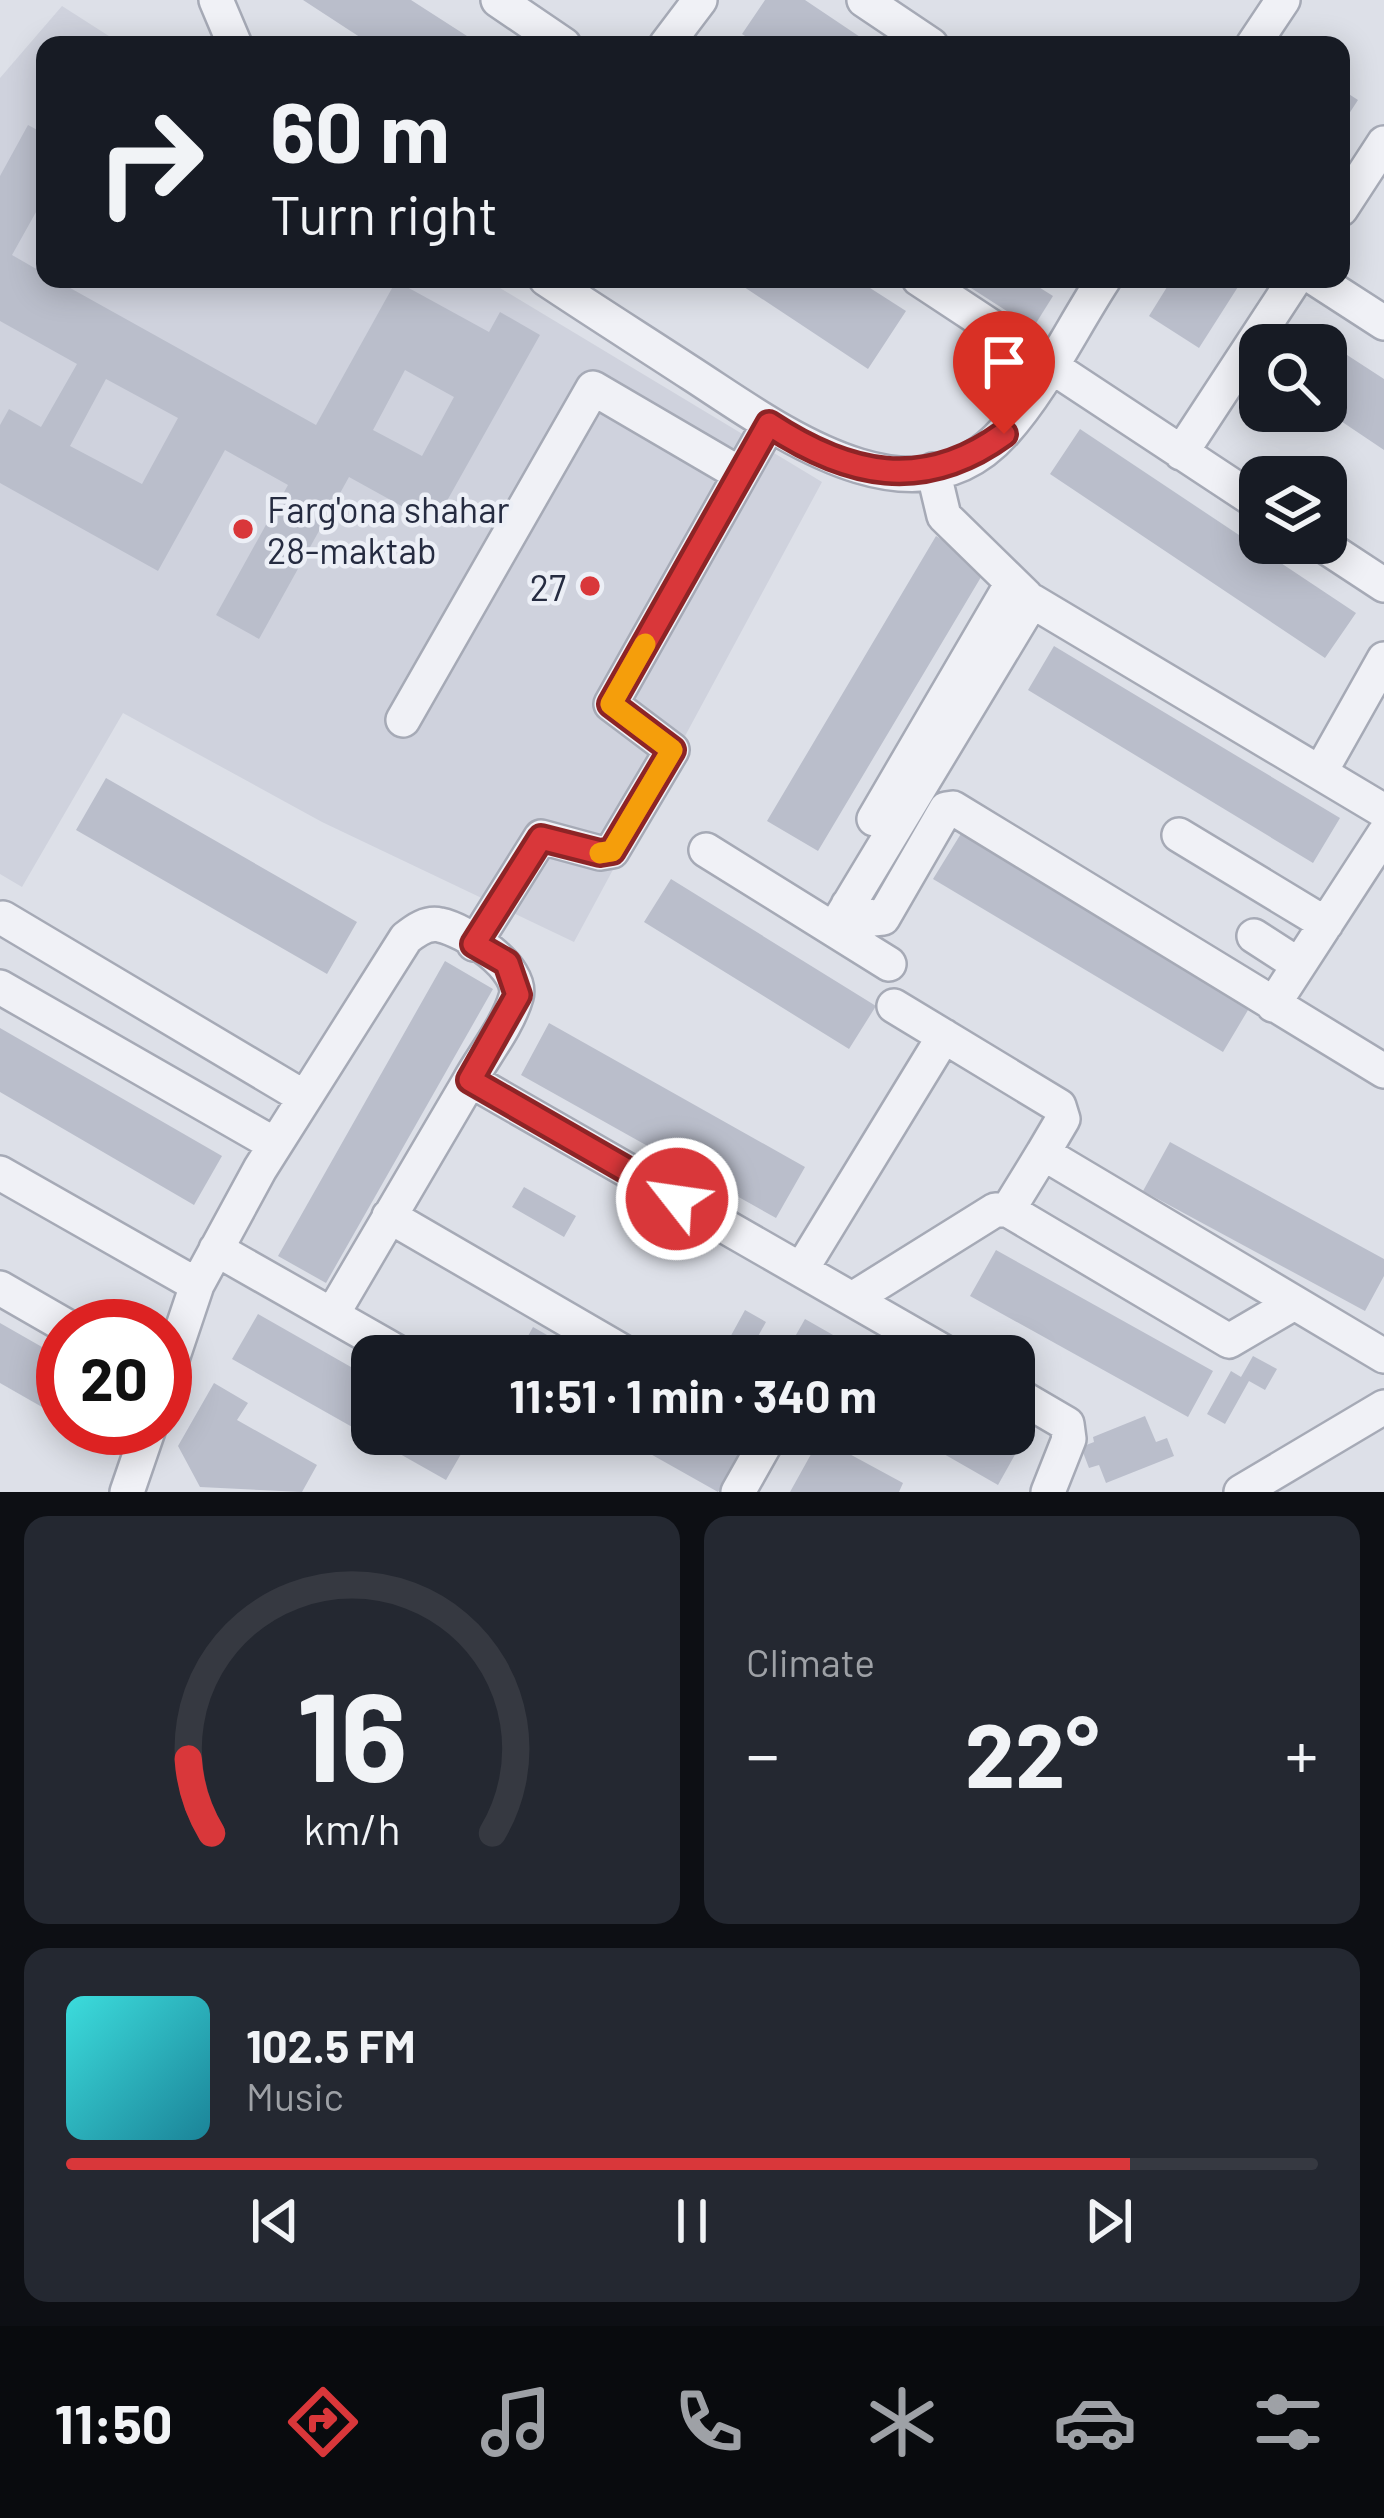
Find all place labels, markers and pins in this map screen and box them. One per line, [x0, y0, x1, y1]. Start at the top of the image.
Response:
pin [953, 311, 1055, 434]
place label: Farg'ona shahar 28-maktab [267, 487, 510, 571]
marker: Farg'ona shahar 28-maktab [230, 516, 256, 542]
place label: 27 [530, 565, 566, 608]
marker: 27 [577, 573, 603, 599]

